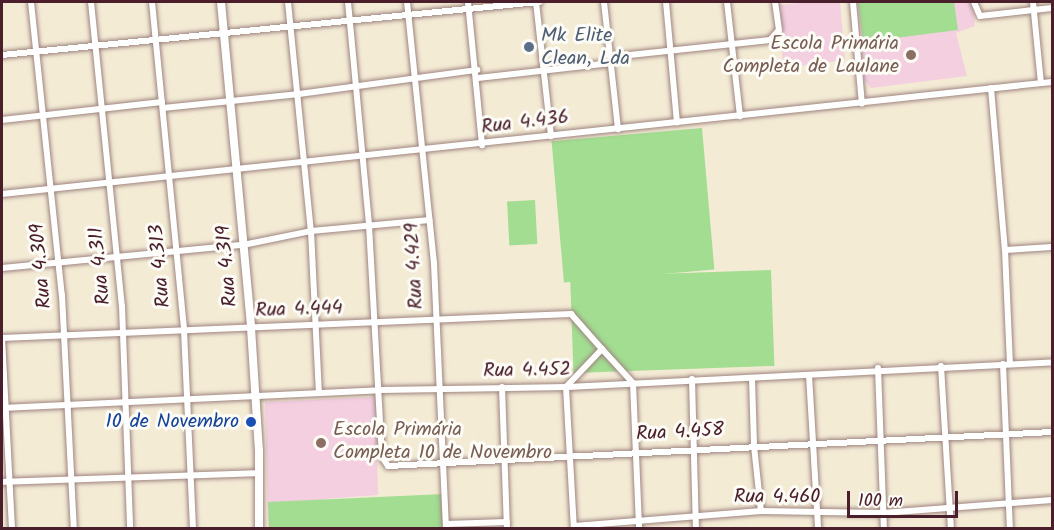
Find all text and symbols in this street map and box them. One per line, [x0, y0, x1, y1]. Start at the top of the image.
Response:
place label: Mk Elite Clean, Lda [541, 24, 630, 71]
place label: Escola Primária Completa de Laulane [723, 32, 899, 79]
marker: Mk Elite Clean, Lda [522, 40, 536, 54]
marker: Escola Primária Completa de Laulane [904, 48, 918, 62]
street label: Rua 4.436 [480, 106, 570, 140]
street label: Rua 4.309 [26, 222, 58, 310]
street label: Rua 4.429 [401, 222, 429, 310]
street label: Rua 4.313 [145, 223, 177, 309]
street label: Rua 4.319 [212, 224, 244, 308]
street label: Rua 4.311 [85, 226, 117, 306]
street label: Rua 4.444 [255, 296, 343, 324]
street label: Rua 4.452 [483, 358, 571, 384]
place label: 10 de Novembro [106, 410, 239, 434]
marker: 10 de Novembro [244, 415, 258, 429]
place label: Escola Primária Completa 10 de Novembro [333, 419, 552, 466]
street label: Rua 4.458 [635, 419, 725, 447]
marker: Escola Primária Completa 10 de Novembro [314, 436, 328, 450]
scale bar [850, 479, 961, 517]
street label: Rua 4.460 [734, 485, 820, 509]
text: 100 m [858, 487, 903, 516]

